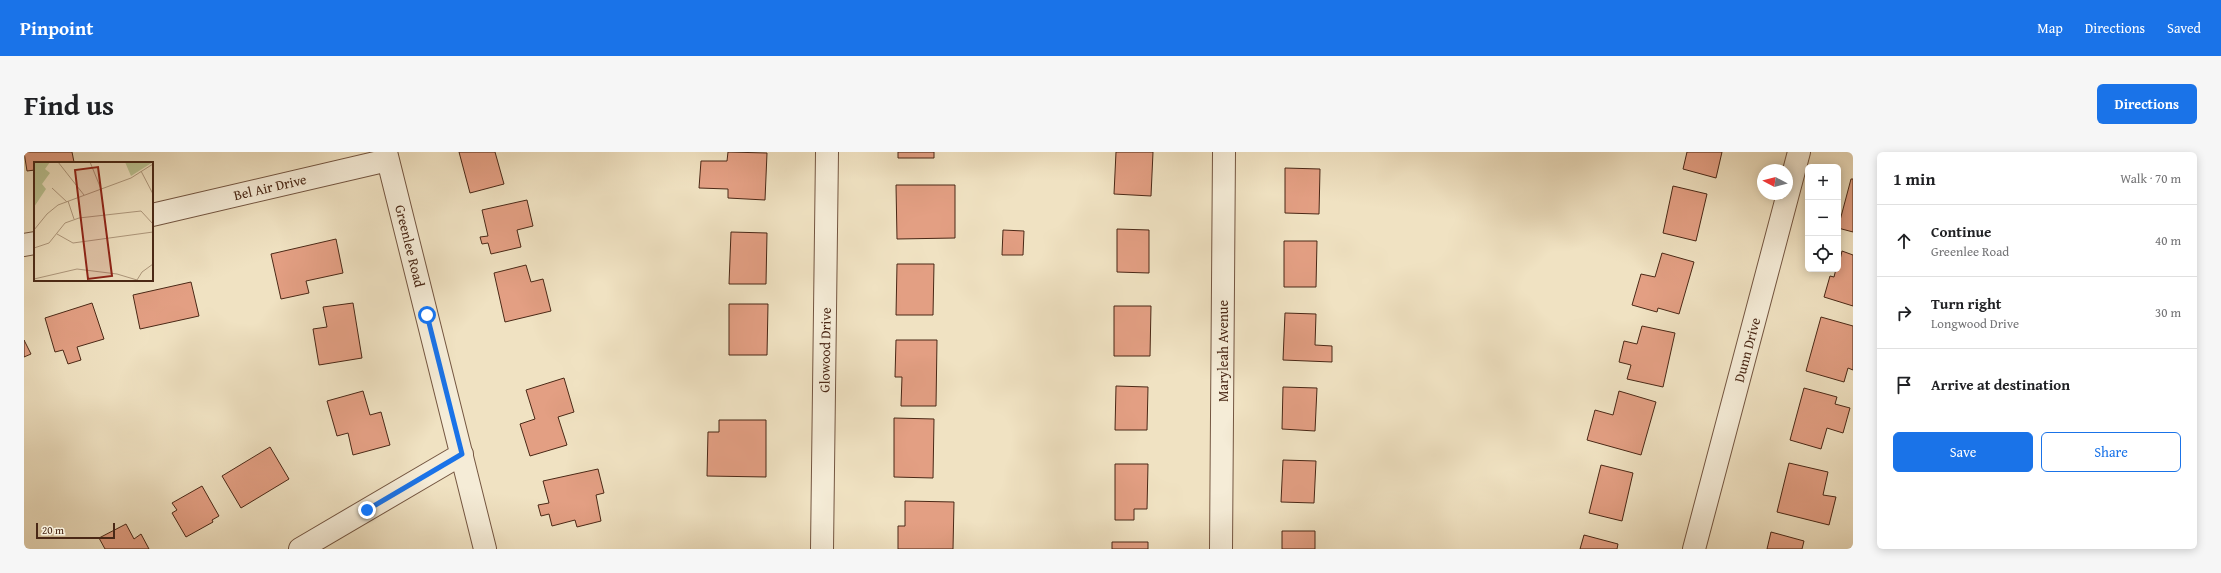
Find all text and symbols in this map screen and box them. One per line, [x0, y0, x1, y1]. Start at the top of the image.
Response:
text: Pinpoint [20, 14, 93, 42]
text: Map [2037, 18, 2063, 38]
text: Directions [2085, 18, 2145, 38]
text: Saved [2167, 18, 2201, 38]
text: Find us [24, 84, 114, 125]
button: Directions [2097, 84, 2197, 124]
inset map [34, 162, 153, 281]
north arrow [1757, 164, 1793, 200]
map controls [1805, 164, 1841, 272]
button: + [1805, 164, 1841, 200]
text: 1 min [1893, 166, 1935, 191]
street label: Bel Air Drive [232, 169, 309, 205]
text: Walk · 70 m [2120, 169, 2181, 188]
button: − [1805, 200, 1841, 236]
street label: Greenlee Road [390, 203, 430, 290]
text: Continue [1931, 221, 1992, 242]
icon: ahead [1893, 230, 1915, 252]
text: 40 m [2155, 231, 2181, 250]
button: locate [1805, 236, 1841, 272]
text: Greenlee Road [1931, 242, 2009, 261]
text: Turn right [1931, 293, 2002, 314]
street label: Maryleah Avenue [1213, 300, 1233, 402]
icon: right [1893, 302, 1915, 324]
text: 30 m [2155, 303, 2181, 322]
route start [418, 306, 436, 324]
street label: Glowood Drive [814, 307, 836, 393]
text: Longwood Drive [1931, 314, 2019, 333]
street label: Dunn Drive [1729, 315, 1765, 385]
icon: arrive [1893, 374, 1915, 396]
text: Arrive at destination [1931, 374, 2070, 395]
button: Save [1893, 432, 2033, 472]
button: Share [2041, 432, 2181, 472]
route end [358, 501, 376, 519]
scale bar [36, 521, 115, 540]
text: 20 m [42, 522, 64, 538]

